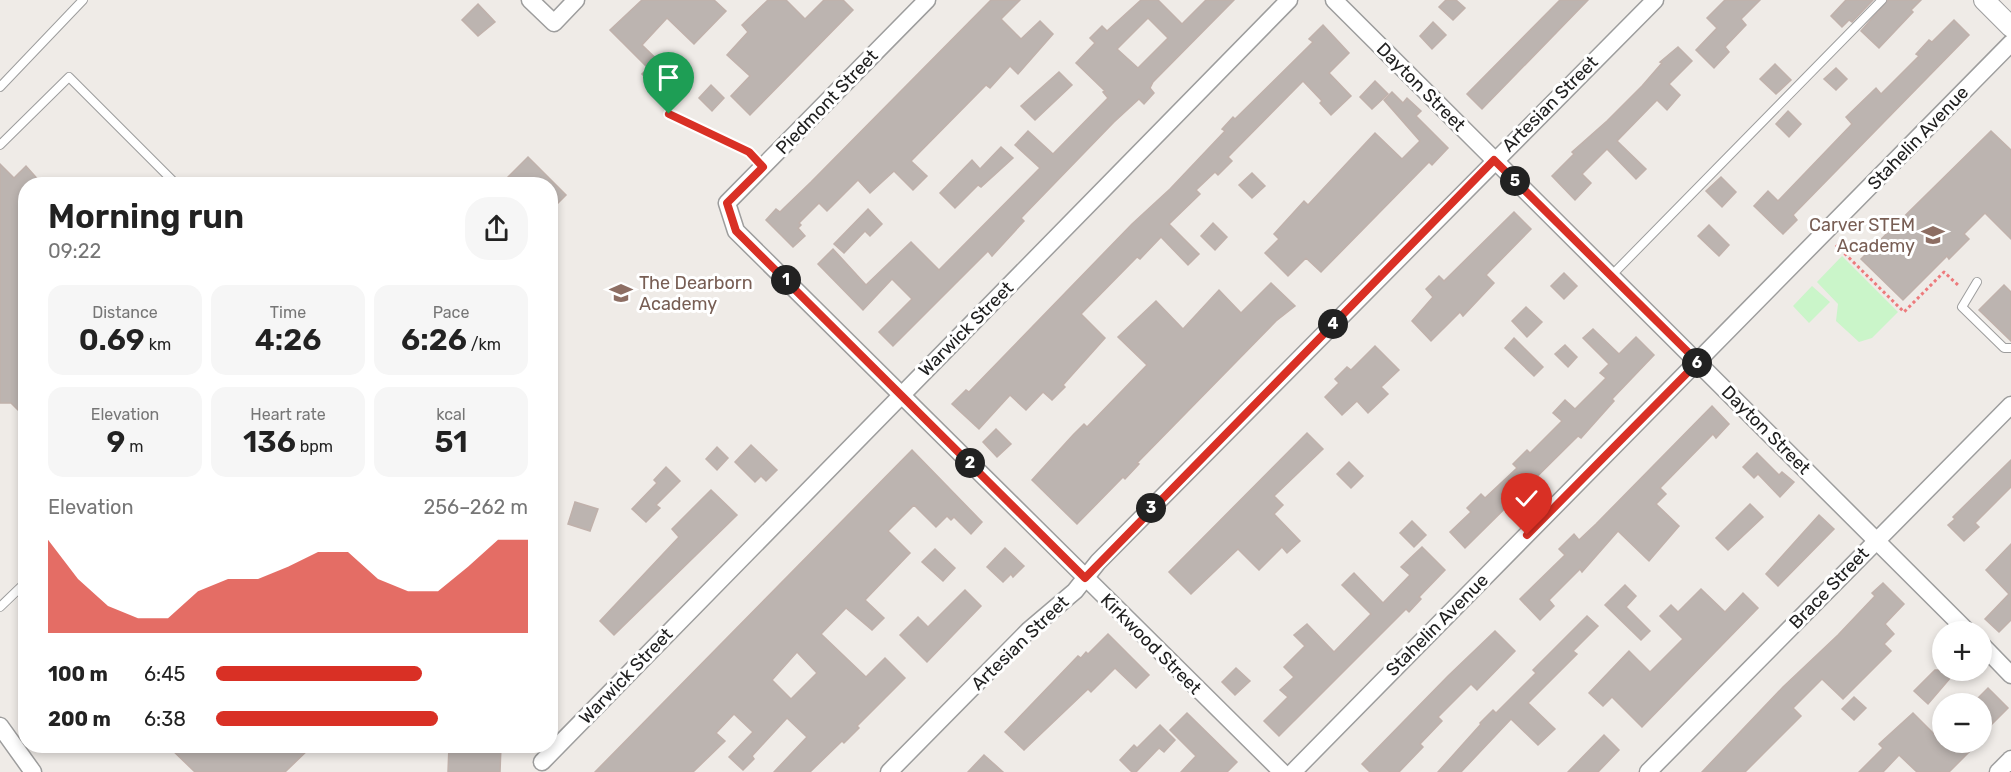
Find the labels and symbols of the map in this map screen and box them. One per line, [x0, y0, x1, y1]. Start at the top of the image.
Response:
street label: Dayton Street [1372, 38, 1470, 136]
street label: Piedmont Street [771, 45, 883, 159]
street label: Artesian Street [1497, 51, 1603, 157]
pin [643, 52, 694, 114]
street label: Stahelin Avenue [1863, 82, 1973, 194]
pin: 5 [1500, 166, 1530, 196]
place label: Carver STEM Academy [1809, 214, 1915, 257]
school or university icon: Carver STEM Academy [1920, 222, 1946, 248]
pin: 1 [771, 265, 801, 295]
place label: The Dearborn Academy [639, 272, 753, 315]
street label: Warwick Street [914, 277, 1018, 381]
school or university icon: The Dearborn Academy [608, 280, 634, 306]
pin: 4 [1318, 309, 1348, 339]
pin: 6 [1682, 348, 1712, 378]
street label: Dayton Street [1717, 381, 1815, 479]
pin: 2 [955, 448, 985, 478]
pin [1501, 473, 1552, 535]
pin: 3 [1136, 493, 1166, 523]
street label: Brace Street [1785, 543, 1873, 633]
street label: Stahelin Avenue [1381, 569, 1493, 681]
street label: Kirkwood Street [1096, 589, 1206, 699]
street label: Artesian Street [967, 591, 1073, 695]
street label: Warwick Street [575, 623, 677, 729]

